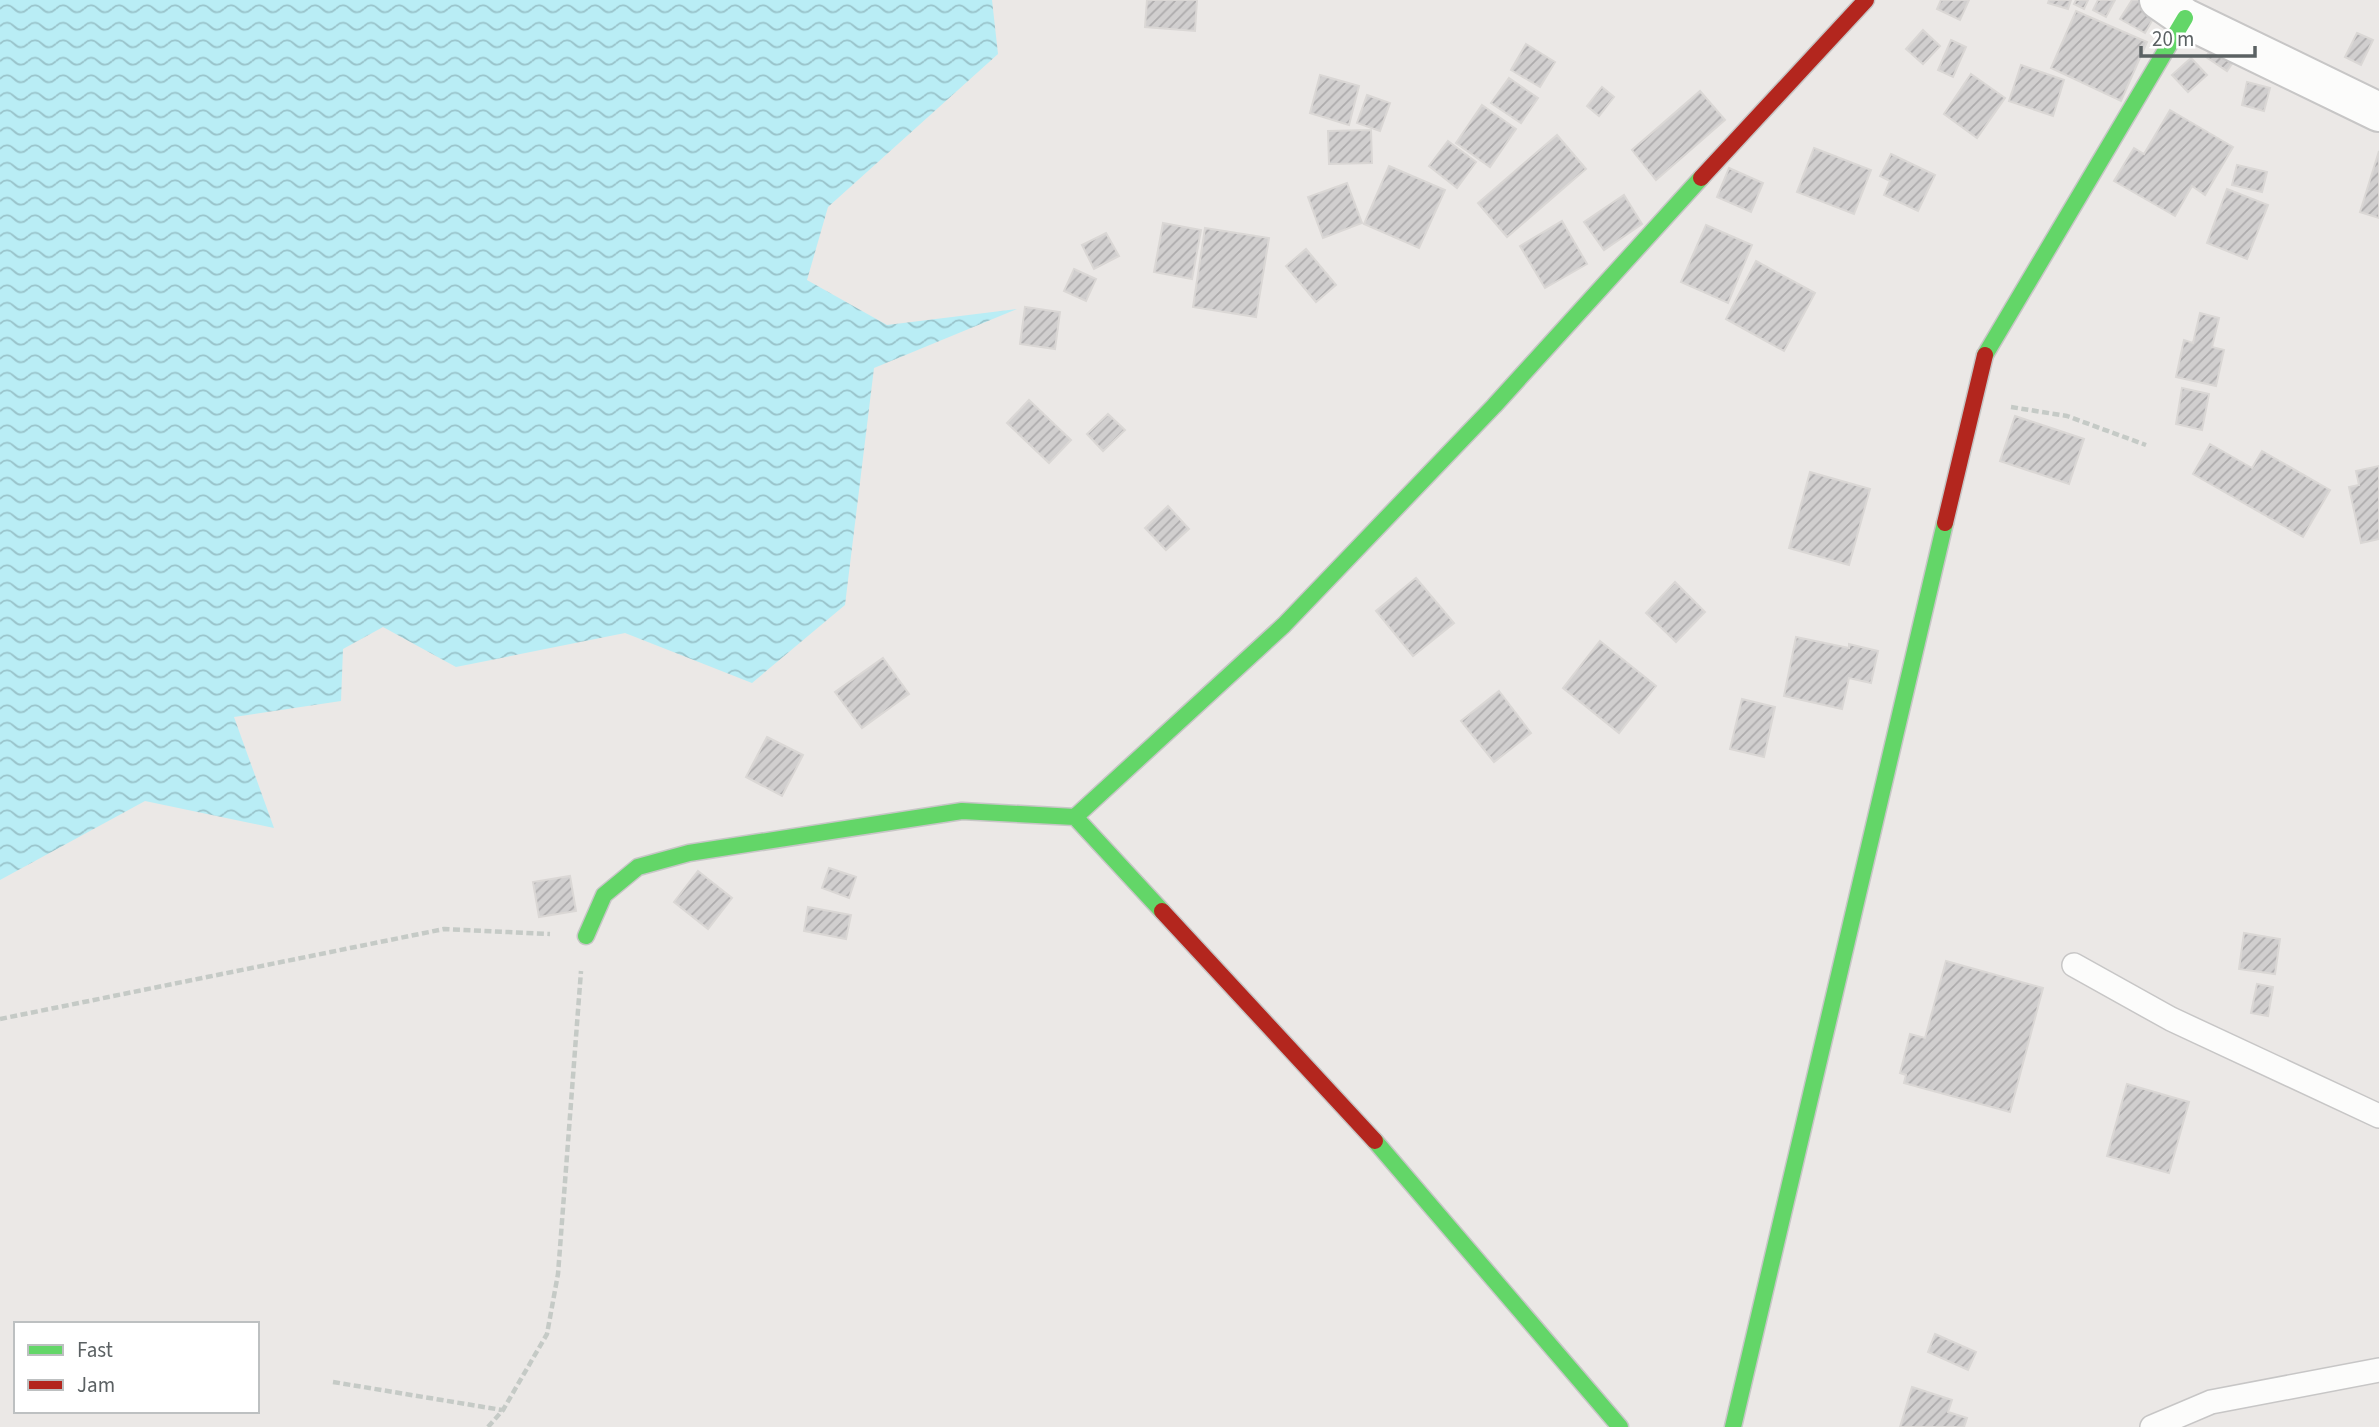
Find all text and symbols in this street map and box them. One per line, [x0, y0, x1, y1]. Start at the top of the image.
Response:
scale bar [2141, 14, 2255, 58]
text: 20 m [2152, 24, 2194, 54]
legend [14, 1322, 259, 1413]
text: Fast [77, 1335, 113, 1365]
text: Jam [77, 1370, 115, 1400]

